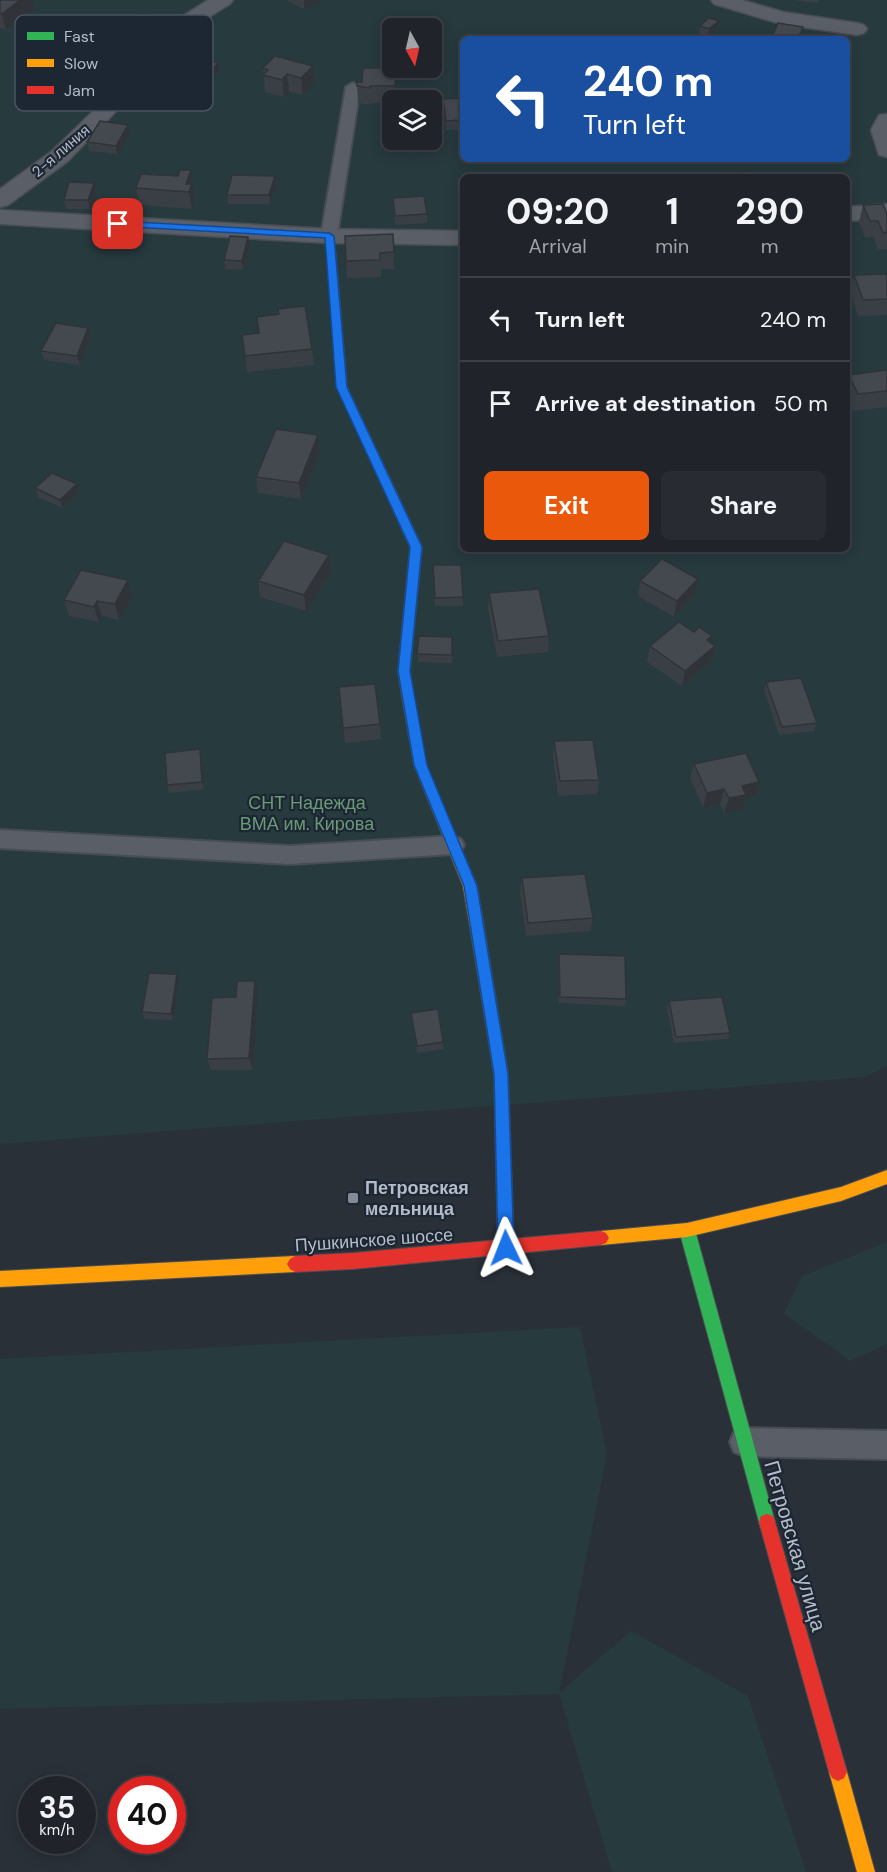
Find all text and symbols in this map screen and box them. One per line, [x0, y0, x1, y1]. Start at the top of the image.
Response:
legend [15, 15, 213, 111]
north arrow [382, 18, 442, 78]
map controls [382, 18, 442, 150]
text: Fast [64, 26, 95, 47]
text: Slow [64, 53, 98, 74]
text: 240 m [583, 54, 713, 109]
icon: left [484, 60, 562, 138]
text: Jam [64, 80, 95, 101]
button: layers [382, 90, 442, 150]
text: Turn left [583, 107, 686, 142]
street label: 2-я линия [28, 120, 94, 182]
text: 09:20 [506, 188, 609, 235]
text: 1 [666, 188, 679, 235]
text: 290 [735, 188, 804, 235]
pin [92, 198, 143, 249]
icon: arrive [101, 207, 134, 240]
text: Arrival [528, 233, 587, 259]
text: min [655, 233, 689, 259]
text: m [761, 233, 779, 259]
icon: left [484, 303, 517, 336]
text: Turn left [535, 305, 625, 334]
text: 240 m [760, 305, 826, 334]
icon: arrive [484, 387, 517, 420]
text: Arrive at destination [535, 389, 756, 418]
text: 50 m [774, 389, 828, 418]
button: Exit [484, 471, 649, 540]
button: Share [661, 471, 826, 540]
park label: СНТ Надежда ВМА им. Кирова [240, 791, 375, 836]
place label: Петровская мельница [365, 1176, 469, 1221]
marker: Петровская мельница [346, 1191, 360, 1205]
position arrow [474, 1216, 538, 1280]
street label: Пушкинское шоссе [294, 1222, 454, 1258]
street label: Петровская улица [757, 1457, 833, 1635]
speed limit sign: 40 [108, 1776, 186, 1854]
text: 35 [39, 1788, 75, 1827]
text: km/h [39, 1820, 75, 1840]

